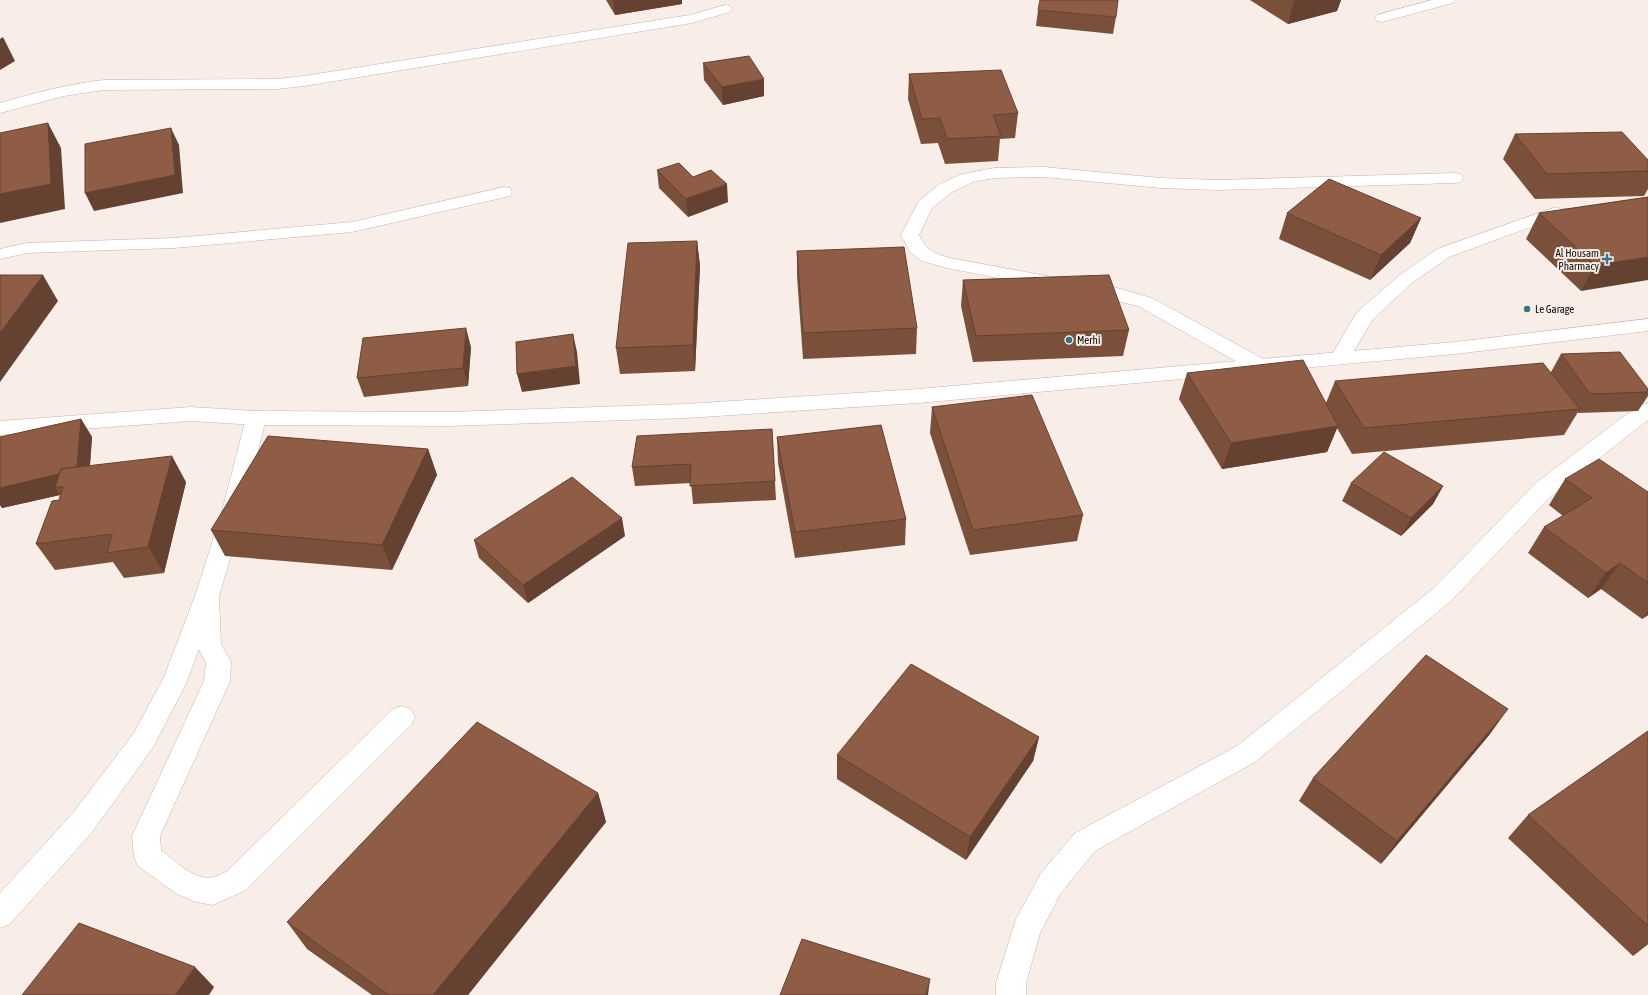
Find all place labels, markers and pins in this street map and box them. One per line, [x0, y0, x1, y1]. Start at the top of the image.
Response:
place label: Al Housam Pharmacy [1555, 247, 1599, 272]
marker: Al Housam Pharmacy [1602, 254, 1612, 264]
place label: Le Garage [1535, 303, 1574, 315]
marker: Le Garage [1522, 304, 1532, 314]
place label: Merhi [1077, 334, 1100, 346]
marker: Merhi [1064, 335, 1074, 345]

